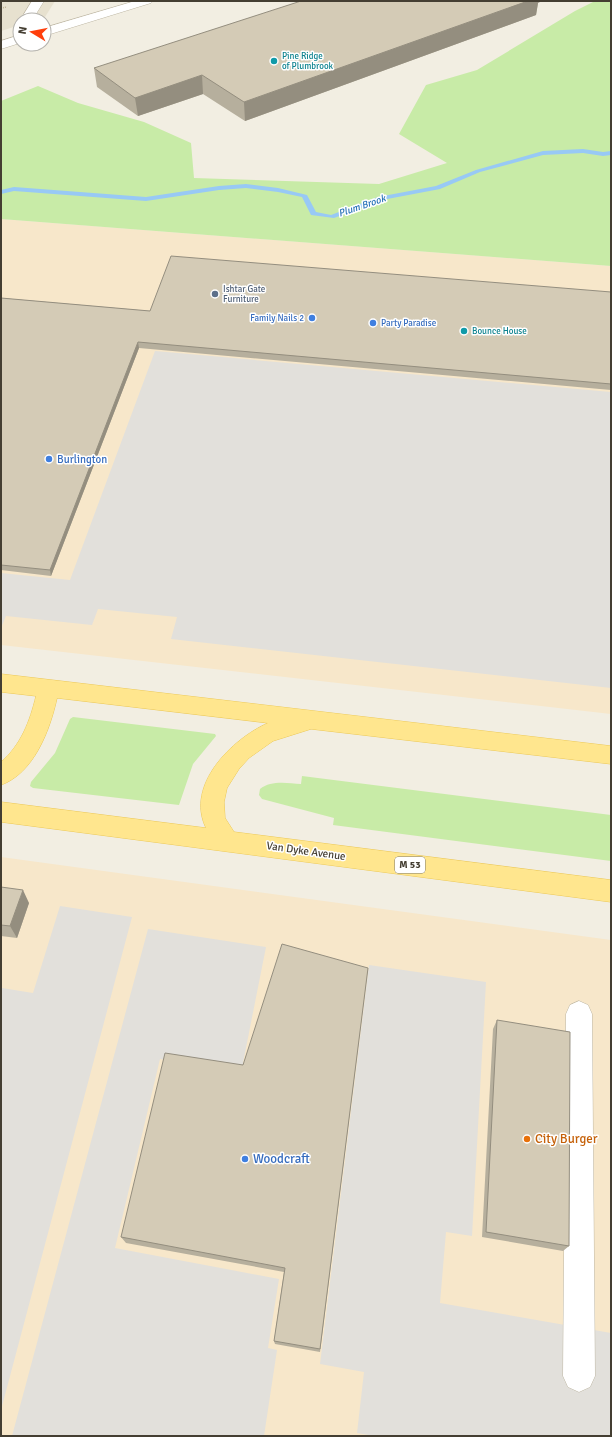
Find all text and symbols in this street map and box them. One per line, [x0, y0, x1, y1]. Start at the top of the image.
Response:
north arrow [12, 12, 52, 52]
text: N [16, 25, 30, 35]
place label: Pine Ridge of Plumbrook [282, 51, 334, 72]
marker: Pine Ridge of Plumbrook [269, 56, 279, 66]
water label: Plum Brook [337, 192, 388, 220]
place label: Ishtar Gate Furniture [223, 284, 266, 305]
marker: Ishtar Gate Furniture [210, 289, 220, 299]
place label: Family Nails 2 [250, 313, 304, 324]
marker: Family Nails 2 [307, 313, 317, 323]
marker: Party Paradise [368, 318, 378, 328]
place label: Party Paradise [381, 318, 437, 329]
marker: Bounce House [459, 326, 469, 336]
place label: Bounce House [472, 326, 527, 337]
place label: Burlington [57, 453, 107, 466]
marker: Burlington [44, 454, 54, 464]
street label: Van Dyke Avenue [266, 839, 346, 863]
road number: M 53 [395, 857, 425, 873]
place label: City Burger [535, 1131, 598, 1147]
marker: City Burger [522, 1134, 532, 1144]
place label: Woodcraft [253, 1151, 310, 1167]
marker: Woodcraft [240, 1154, 250, 1164]

